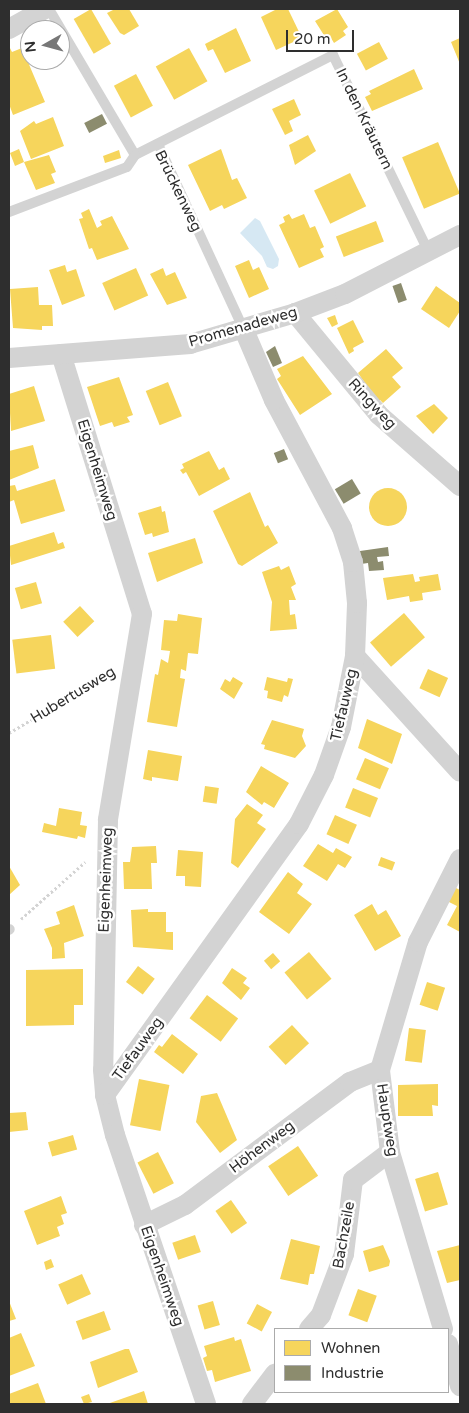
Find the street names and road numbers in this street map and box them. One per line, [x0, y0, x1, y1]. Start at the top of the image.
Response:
street label: In den Kräutern [332, 65, 396, 173]
street label: Brückenweg [151, 147, 205, 235]
street label: Promenadeweg [187, 303, 299, 351]
street label: Ringweg [344, 375, 400, 433]
street label: Eigenheimweg [73, 417, 121, 523]
street label: Hubertusweg [27, 663, 119, 727]
street label: Tiefauweg [327, 667, 361, 743]
street label: Eigenheimweg [95, 827, 117, 933]
street label: Tiefauweg [109, 1014, 167, 1084]
street label: Hauptweg [372, 1082, 402, 1158]
street label: Höhenweg [226, 1117, 298, 1177]
street label: Bachzeile [329, 1200, 359, 1270]
street label: Eigenheimweg [136, 1223, 188, 1329]

